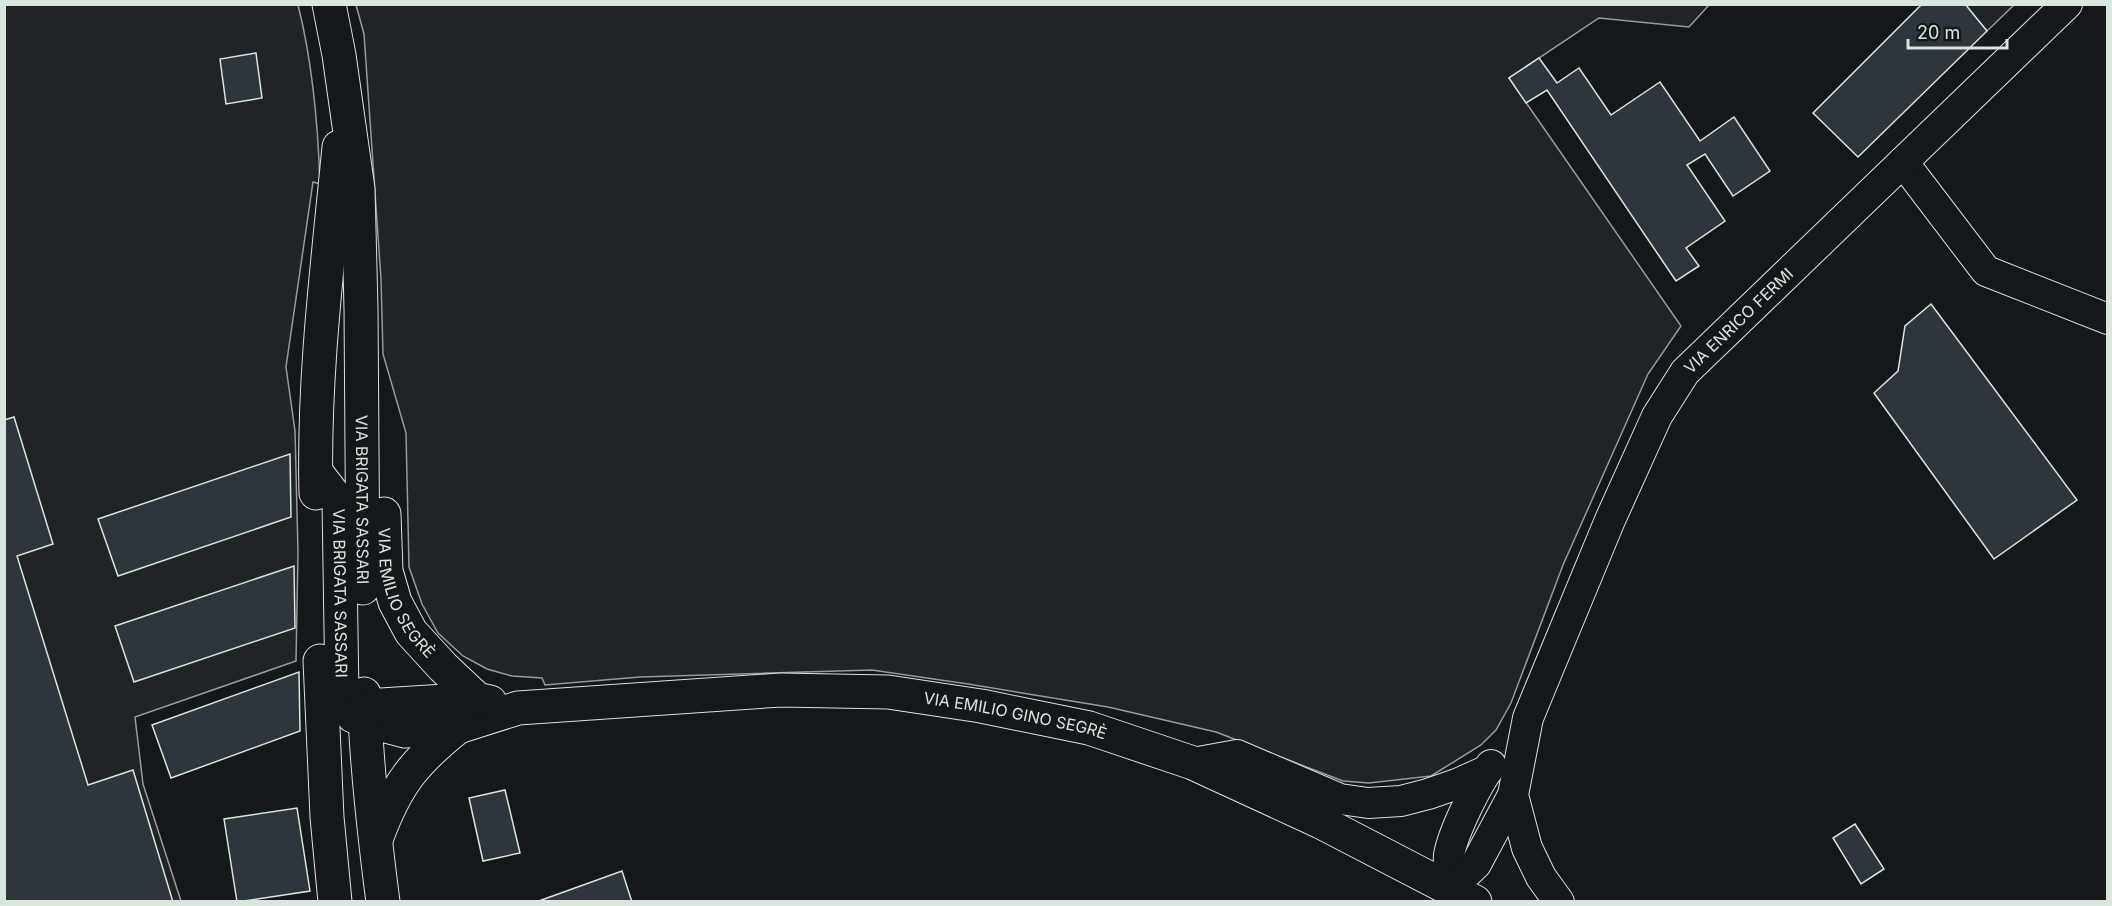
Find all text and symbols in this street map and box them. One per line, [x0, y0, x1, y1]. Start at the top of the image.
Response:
scale bar [1908, 12, 2007, 50]
text: 20 m [1917, 22, 1960, 43]
street label: VIA ENRICO FERMI [1680, 264, 1797, 378]
street label: VIA BRIGATA SASSARI [352, 415, 373, 584]
street label: VIA BRIGATA SASSARI [329, 508, 352, 678]
street label: VIA EMILIO SEGRÈ [374, 527, 439, 662]
street label: VIA EMILIO GINO SEGRÈ [922, 688, 1109, 743]

